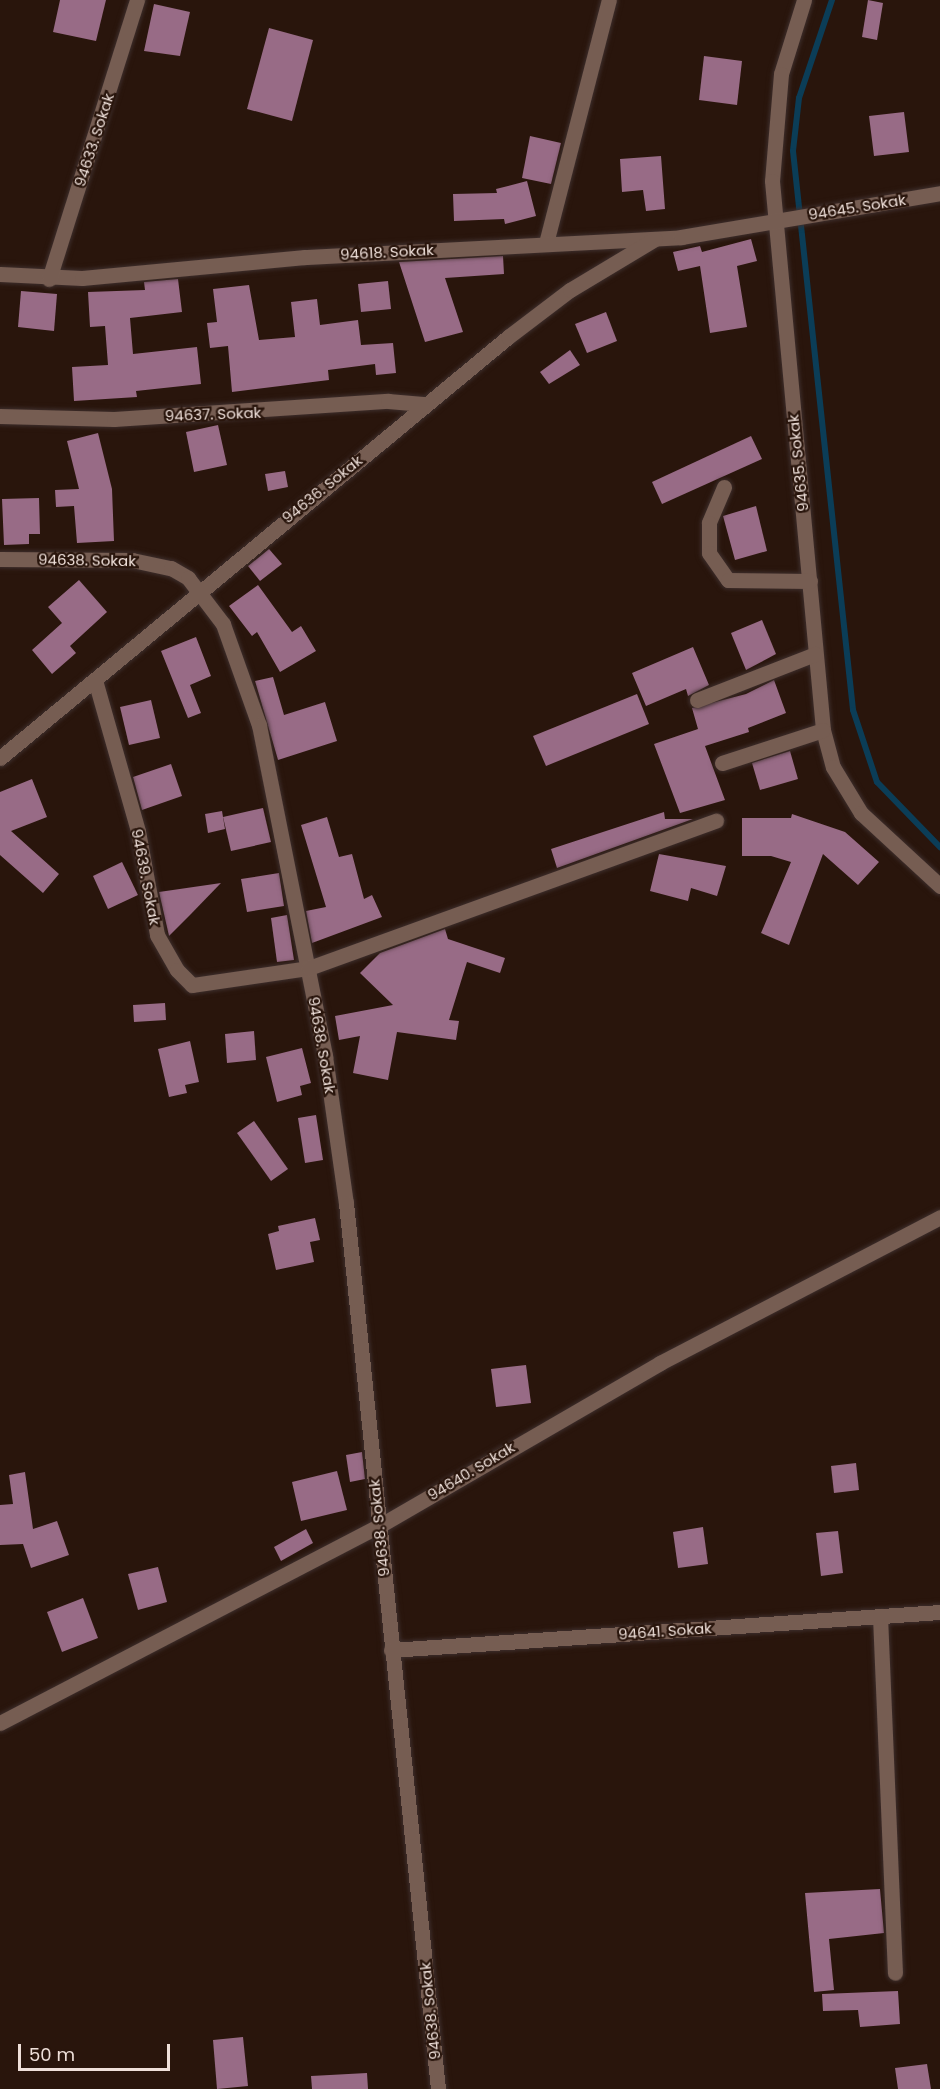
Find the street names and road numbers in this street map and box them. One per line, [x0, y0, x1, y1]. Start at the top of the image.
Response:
street label: 94633. Sokak [70, 91, 118, 189]
street label: 94645. Sokak [807, 190, 907, 224]
street label: 94618. Sokak [340, 241, 434, 263]
street label: 94637. Sokak [164, 403, 262, 425]
street label: 94635. Sokak [784, 413, 812, 513]
street label: 94636. Sokak [278, 451, 366, 527]
street label: 94638. Sokak [38, 550, 136, 570]
street label: 94639. Sokak [128, 827, 164, 927]
street label: 94638. Sokak [305, 995, 339, 1095]
street label: 94640. Sokak [424, 1438, 518, 1504]
street label: 94638. Sokak [365, 1478, 393, 1578]
street label: 94641. Sokak [618, 1619, 712, 1643]
street label: 94638. Sokak [416, 1961, 444, 2061]

